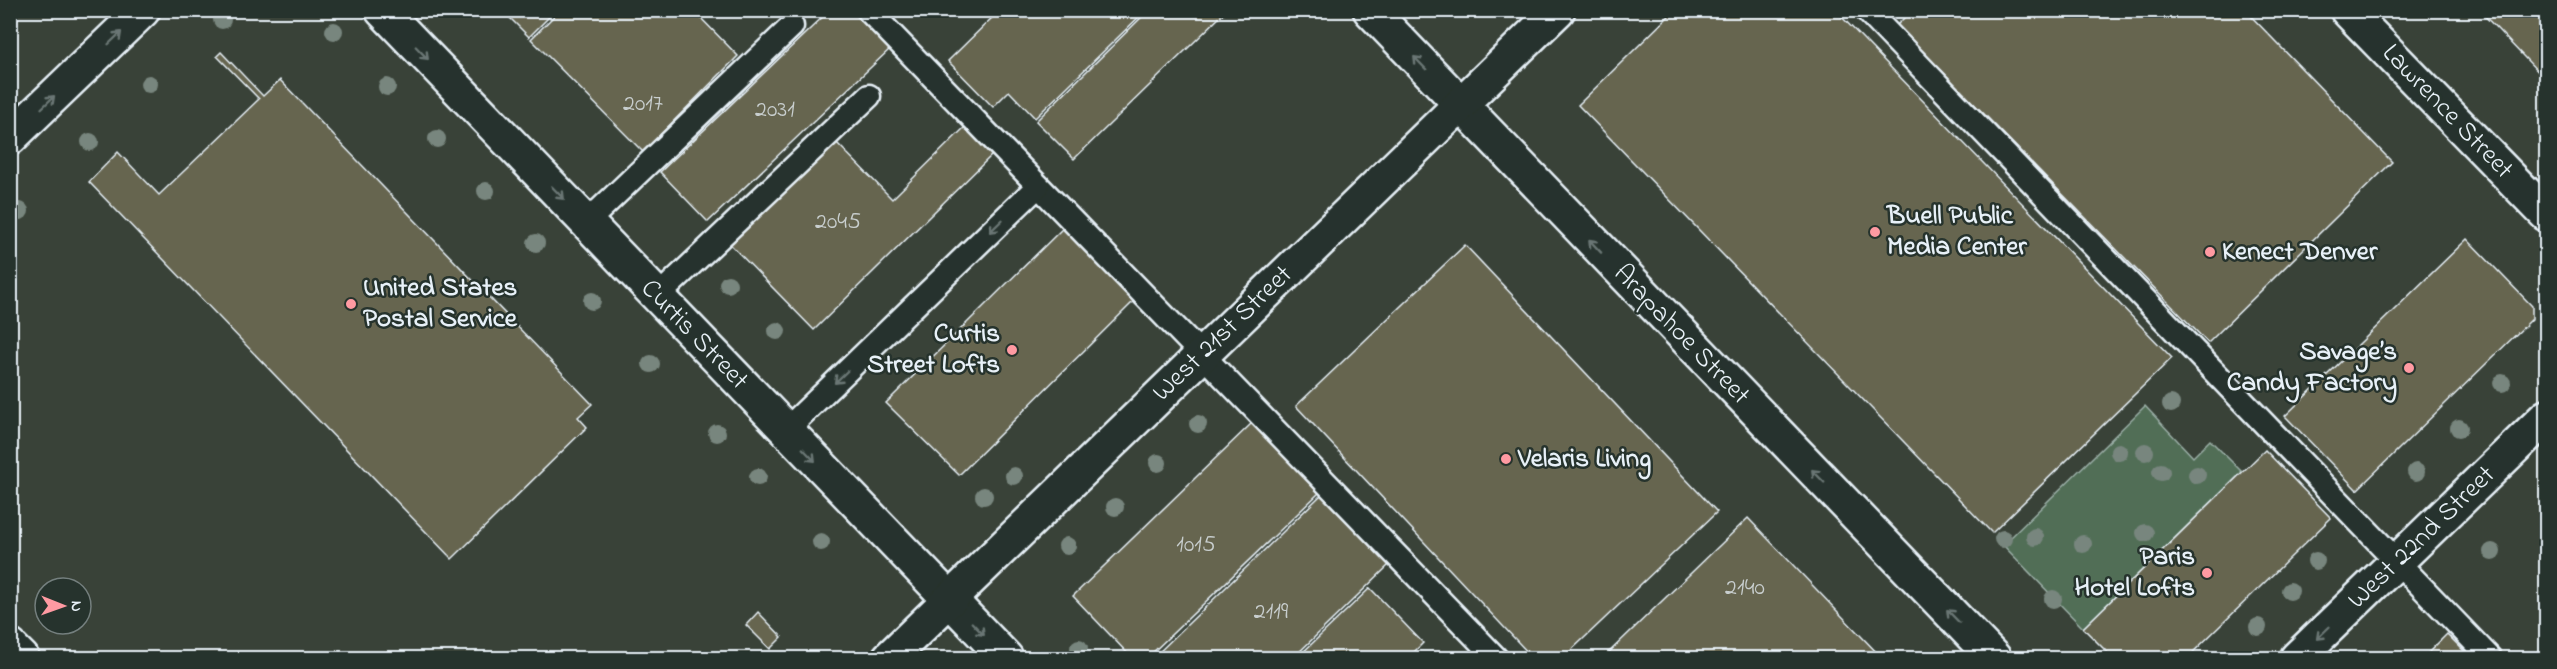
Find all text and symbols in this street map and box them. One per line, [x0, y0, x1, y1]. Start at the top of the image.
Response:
one-way arrow [107, 31, 122, 45]
street label: Lawrence Street [2372, 36, 2522, 188]
one-way arrow [415, 45, 430, 60]
one-way arrow [1412, 56, 1427, 71]
house number: 2017 [623, 87, 663, 122]
house number: 2031 [755, 93, 795, 128]
one-way arrow [41, 94, 56, 109]
one-way arrow [551, 185, 565, 200]
place label: Buell Public Media Center [1885, 197, 2027, 267]
house number: 2045 [815, 205, 861, 240]
one-way arrow [989, 219, 1004, 234]
marker: Buell Public Media Center [1868, 225, 1882, 239]
place label: Kenect Denver [2222, 233, 2378, 272]
one-way arrow [1588, 238, 1602, 253]
marker: Kenect Denver [2203, 245, 2217, 259]
street label: Arapahoe Street [1604, 256, 1758, 414]
street label: West 21st Street [1144, 257, 1302, 411]
place label: United States Postal Service [363, 269, 518, 339]
street label: Curtis Street [631, 271, 757, 399]
marker: United States Postal Service [344, 297, 358, 311]
place label: Curtis Street Lofts [867, 315, 1000, 385]
place label: Savage’s Candy Factory [2227, 333, 2397, 403]
marker: Curtis Street Lofts [1005, 343, 1019, 357]
marker: Savage’s Candy Factory [2402, 361, 2416, 375]
one-way arrow [833, 369, 848, 384]
place label: Velaris Living [1517, 440, 1651, 480]
one-way arrow [802, 447, 817, 462]
marker: Velaris Living [1499, 452, 1513, 466]
street label: West 22nd Street [2339, 457, 2505, 619]
one-way arrow [1811, 468, 1825, 483]
house number: 1015 [1176, 528, 1216, 563]
place label: Paris Hotel Lofts [2075, 538, 2195, 608]
marker: Paris Hotel Lofts [2200, 566, 2214, 580]
house number: 2140 [1725, 571, 1765, 606]
north arrow [33, 576, 93, 636]
house number: 2119 [1254, 595, 1289, 630]
text: N [64, 601, 88, 612]
one-way arrow [1946, 609, 1960, 624]
one-way arrow [970, 622, 985, 637]
one-way arrow [2316, 626, 2331, 640]

